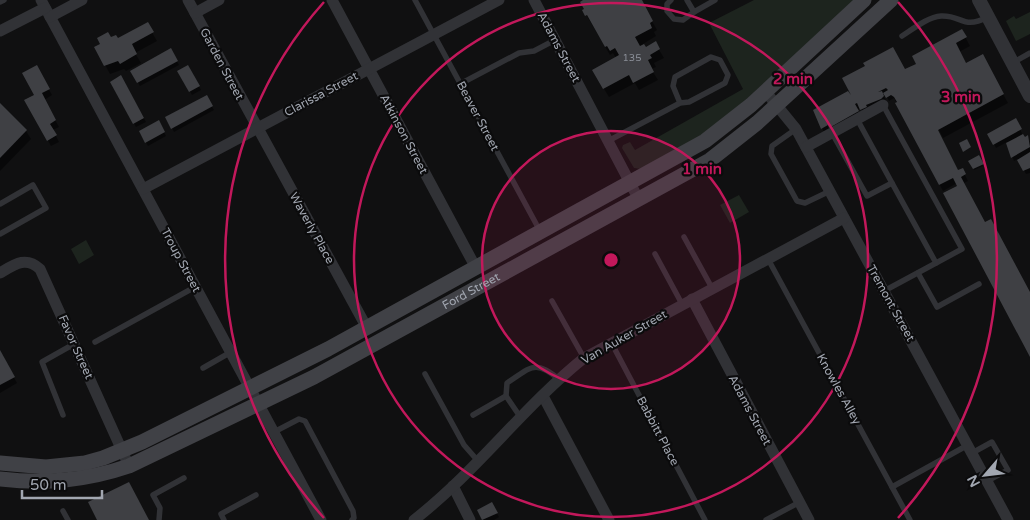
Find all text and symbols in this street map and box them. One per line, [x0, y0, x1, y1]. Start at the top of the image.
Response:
street label: Adams Street [535, 10, 584, 85]
street label: Garden Street [197, 26, 247, 103]
house number: 135 [623, 52, 641, 64]
street label: Clarissa Street [282, 69, 361, 119]
text: 2 min [773, 70, 813, 88]
street label: Beaver Street [454, 79, 502, 154]
text: 3 min [941, 88, 981, 106]
street label: Atkinson Street [377, 92, 431, 176]
text: 1 min [682, 160, 722, 178]
street label: Waverly Place [287, 190, 337, 266]
street label: Troup Street [158, 226, 204, 295]
centre of rings [602, 251, 620, 269]
street label: Tremont Street [864, 262, 918, 344]
street label: Ford Street [440, 269, 503, 312]
street label: Van Auker Street [579, 307, 670, 367]
street label: Favor Street [56, 313, 97, 382]
street label: Knowles Alley [814, 351, 864, 427]
street label: Adams Street [726, 373, 775, 448]
street label: Babbitt Place [634, 394, 682, 468]
north arrow [960, 450, 1010, 500]
scale bar [22, 468, 102, 500]
text: N [964, 472, 984, 490]
text: 50 m [30, 476, 67, 494]

